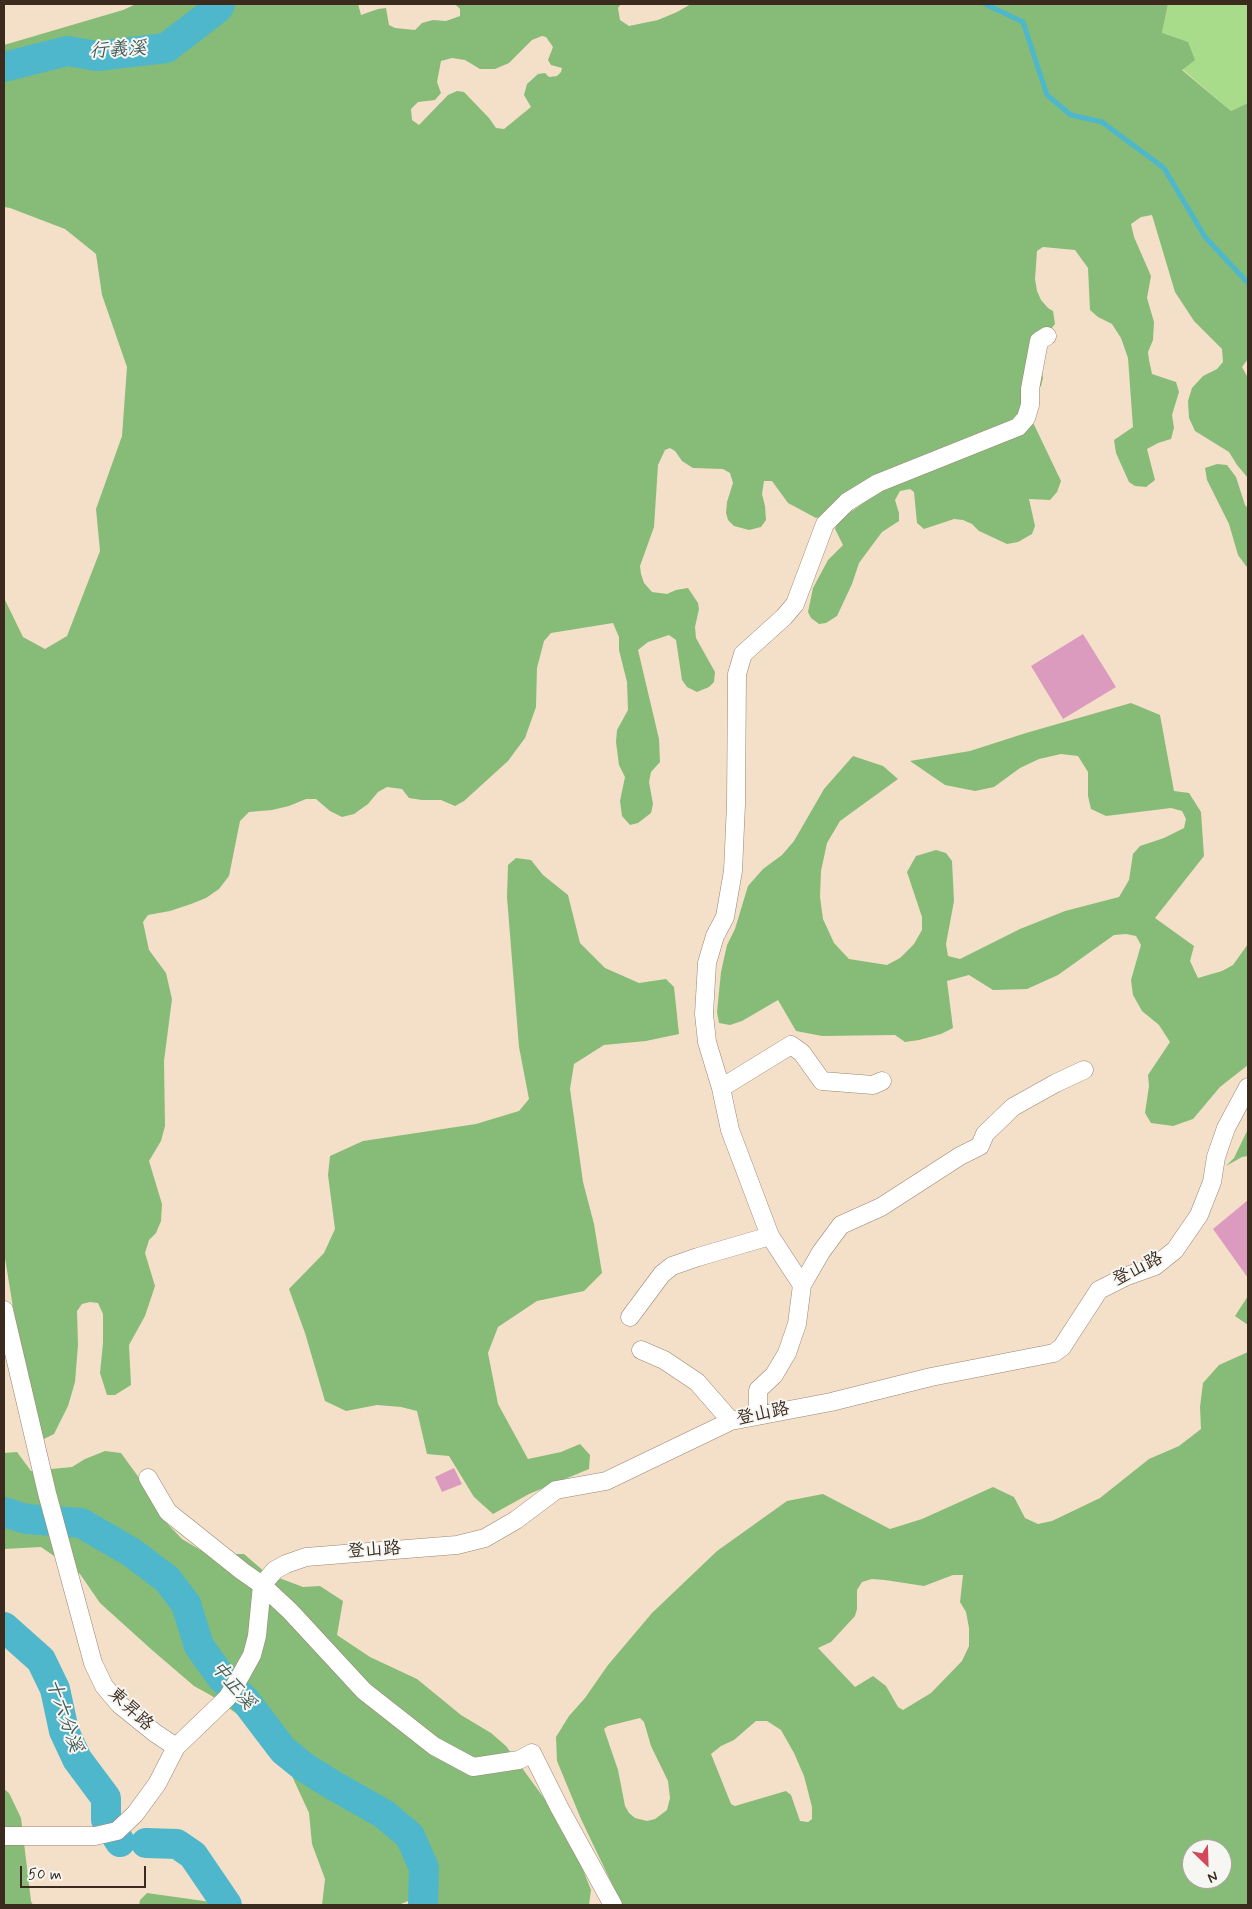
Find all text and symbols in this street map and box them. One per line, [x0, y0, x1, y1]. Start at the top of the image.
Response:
water label: 行義溪 [89, 38, 147, 64]
street label: 登山路 [1109, 1248, 1167, 1292]
street label: 登山路 [734, 1399, 792, 1431]
street label: 登山路 [346, 1538, 402, 1564]
water label: 中正溪 [205, 1657, 259, 1715]
water label: 十六分溪 [40, 1676, 86, 1756]
street label: 東昇路 [103, 1684, 157, 1736]
north arrow [1182, 1839, 1232, 1889]
scale bar [22, 1856, 149, 1888]
text: 50 m [28, 1865, 62, 1885]
text: N [1205, 1867, 1221, 1887]

